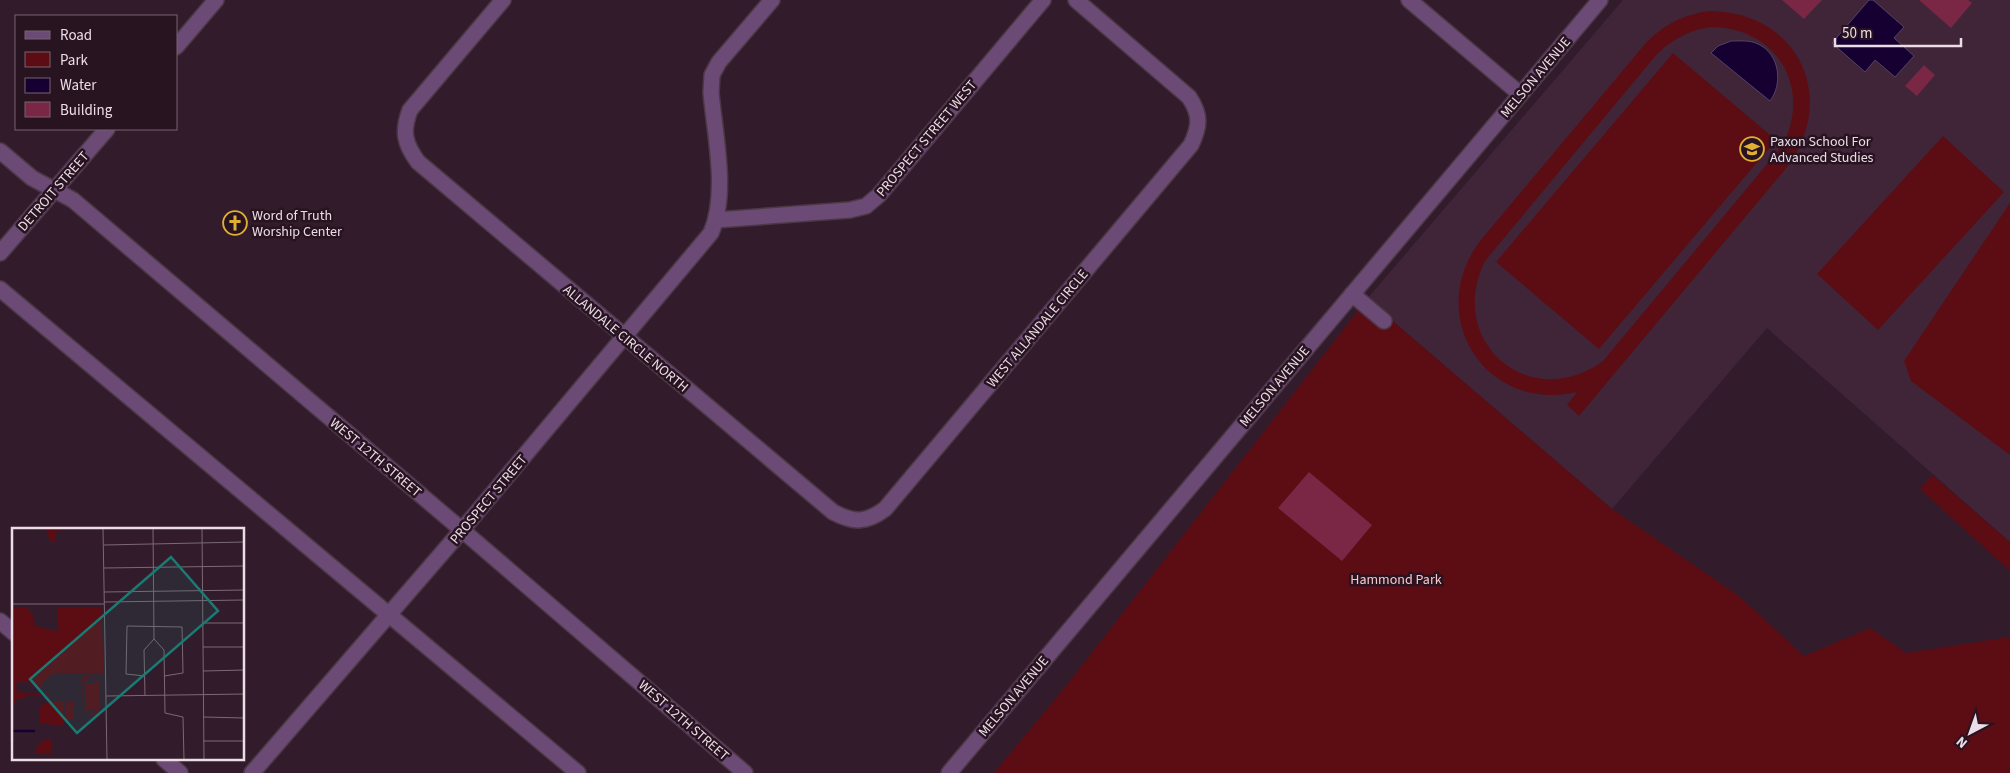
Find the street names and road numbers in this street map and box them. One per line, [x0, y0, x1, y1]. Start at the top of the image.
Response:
street label: MELSON AVENUE [1496, 33, 1576, 122]
street label: PROSPECT STREET WEST [872, 76, 982, 201]
street label: DETROIT STREET [14, 147, 94, 236]
street label: WEST ALLANDALE CIRCLE [982, 265, 1093, 392]
street label: ALLANDALE CIRCLE NORTH [558, 280, 692, 397]
street label: MELSON AVENUE [1235, 342, 1315, 431]
street label: WEST 12TH STREET [325, 413, 426, 502]
street label: PROSPECT STREET [445, 450, 532, 549]
street label: MELSON AVENUE [974, 652, 1054, 741]
street label: WEST 12TH STREET [634, 676, 733, 766]

